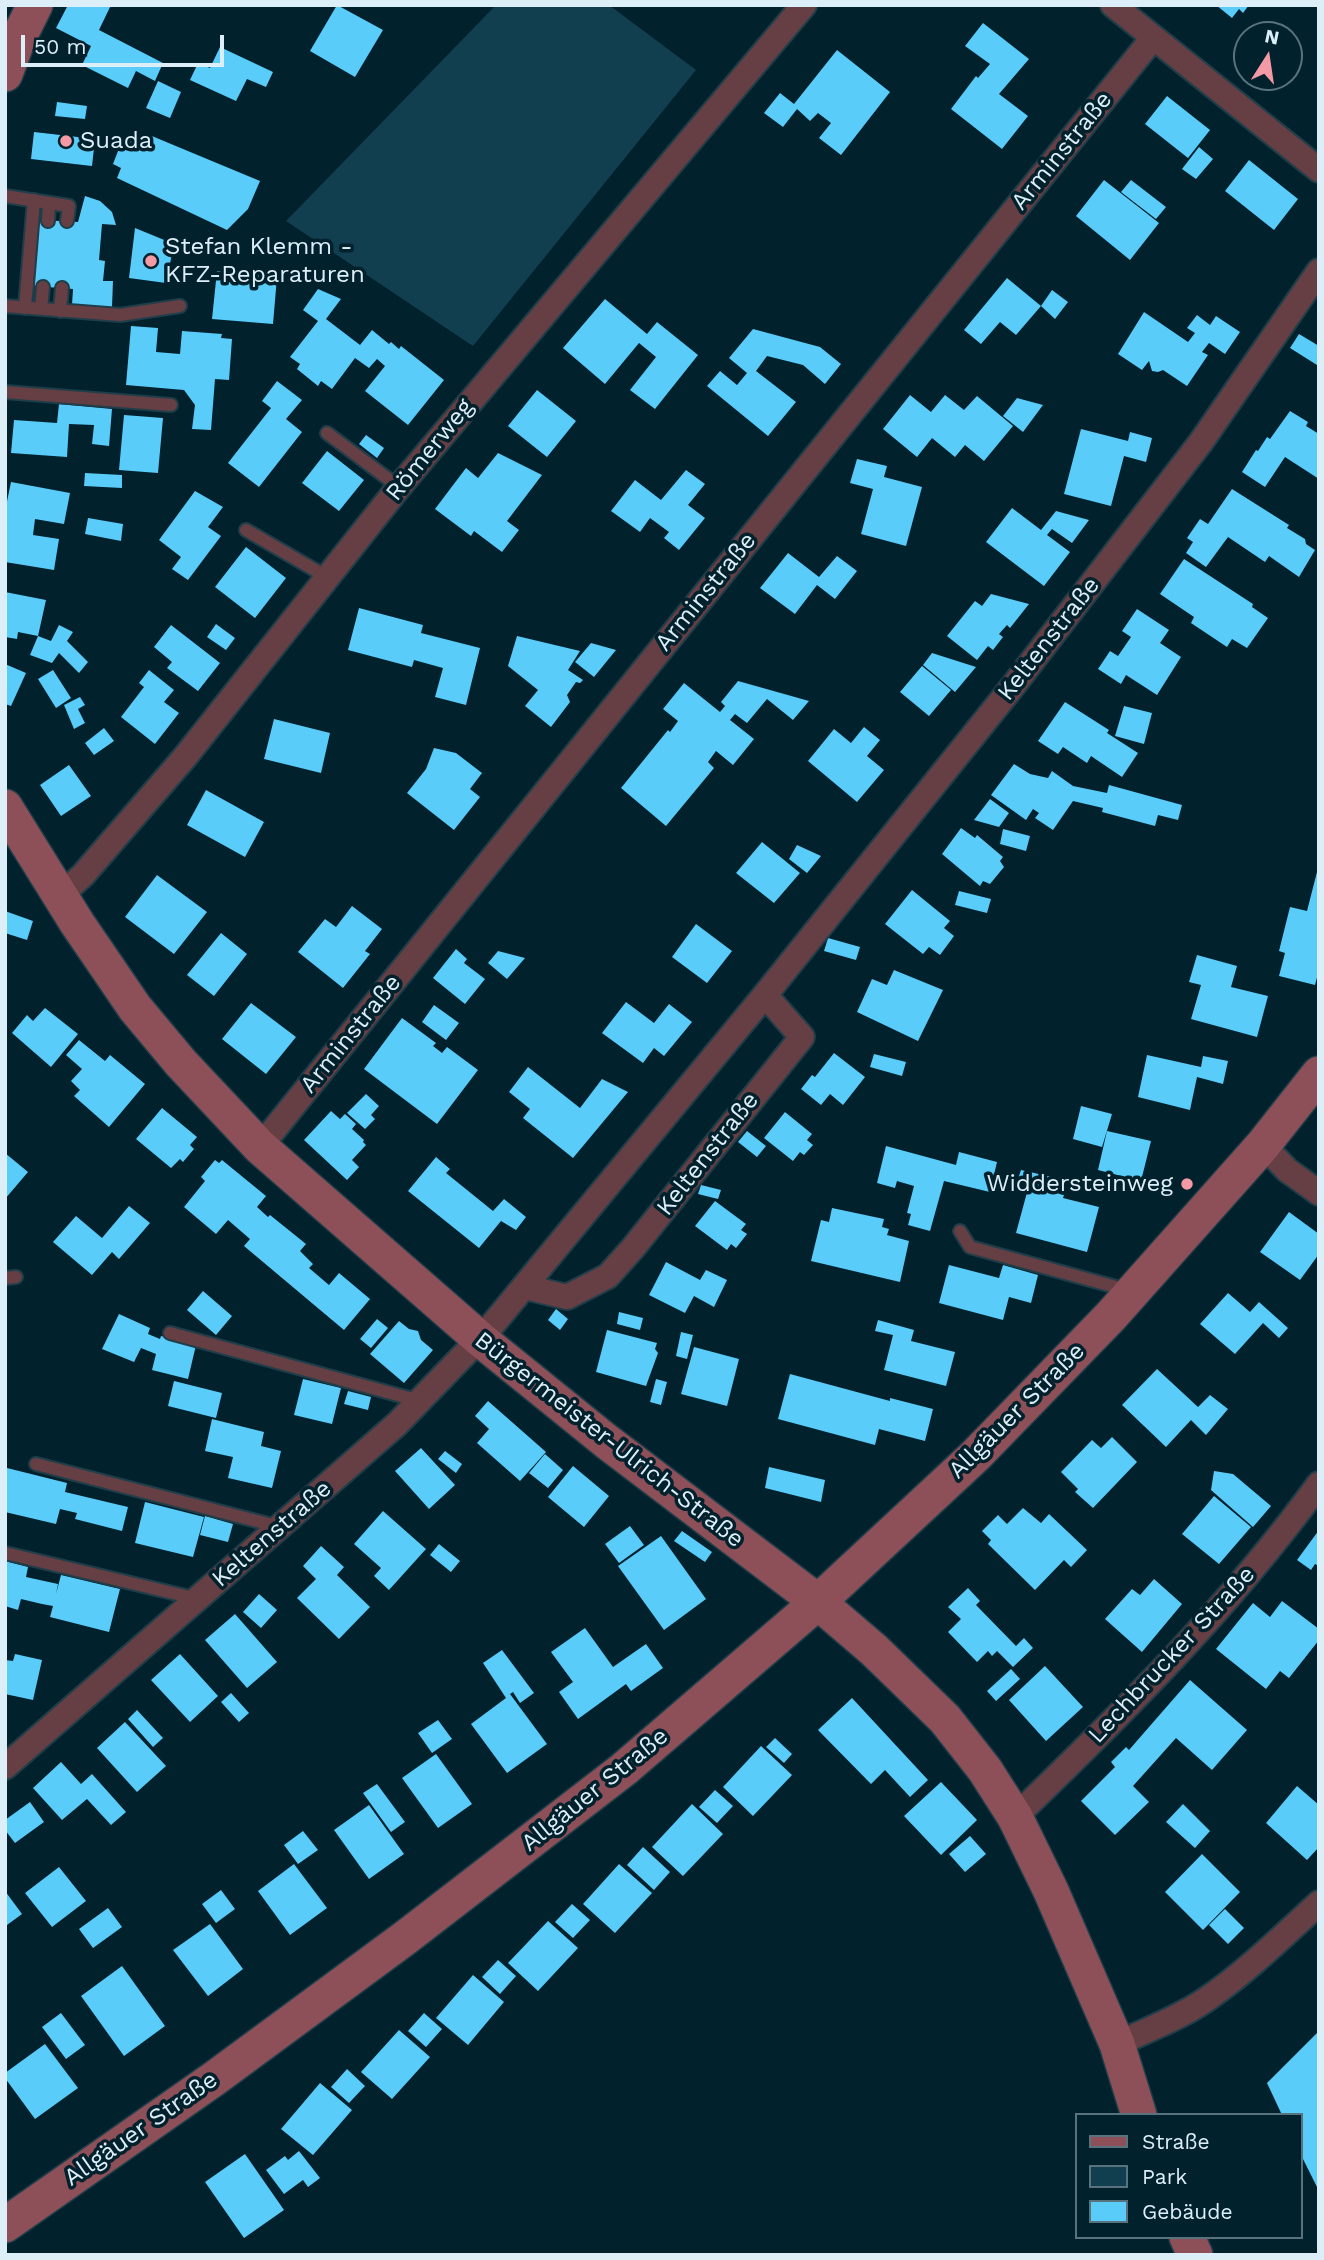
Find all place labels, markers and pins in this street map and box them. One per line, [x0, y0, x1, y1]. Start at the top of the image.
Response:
place label: Suada [80, 127, 152, 155]
marker: Suada [58, 133, 74, 149]
place label: Stefan Klemm - KFZ-Reparaturen [165, 233, 365, 289]
marker: Stefan Klemm - KFZ-Reparaturen [143, 253, 159, 269]
place label: Widdersteinweg [986, 1170, 1173, 1198]
marker: Widdersteinweg [1179, 1176, 1195, 1192]

